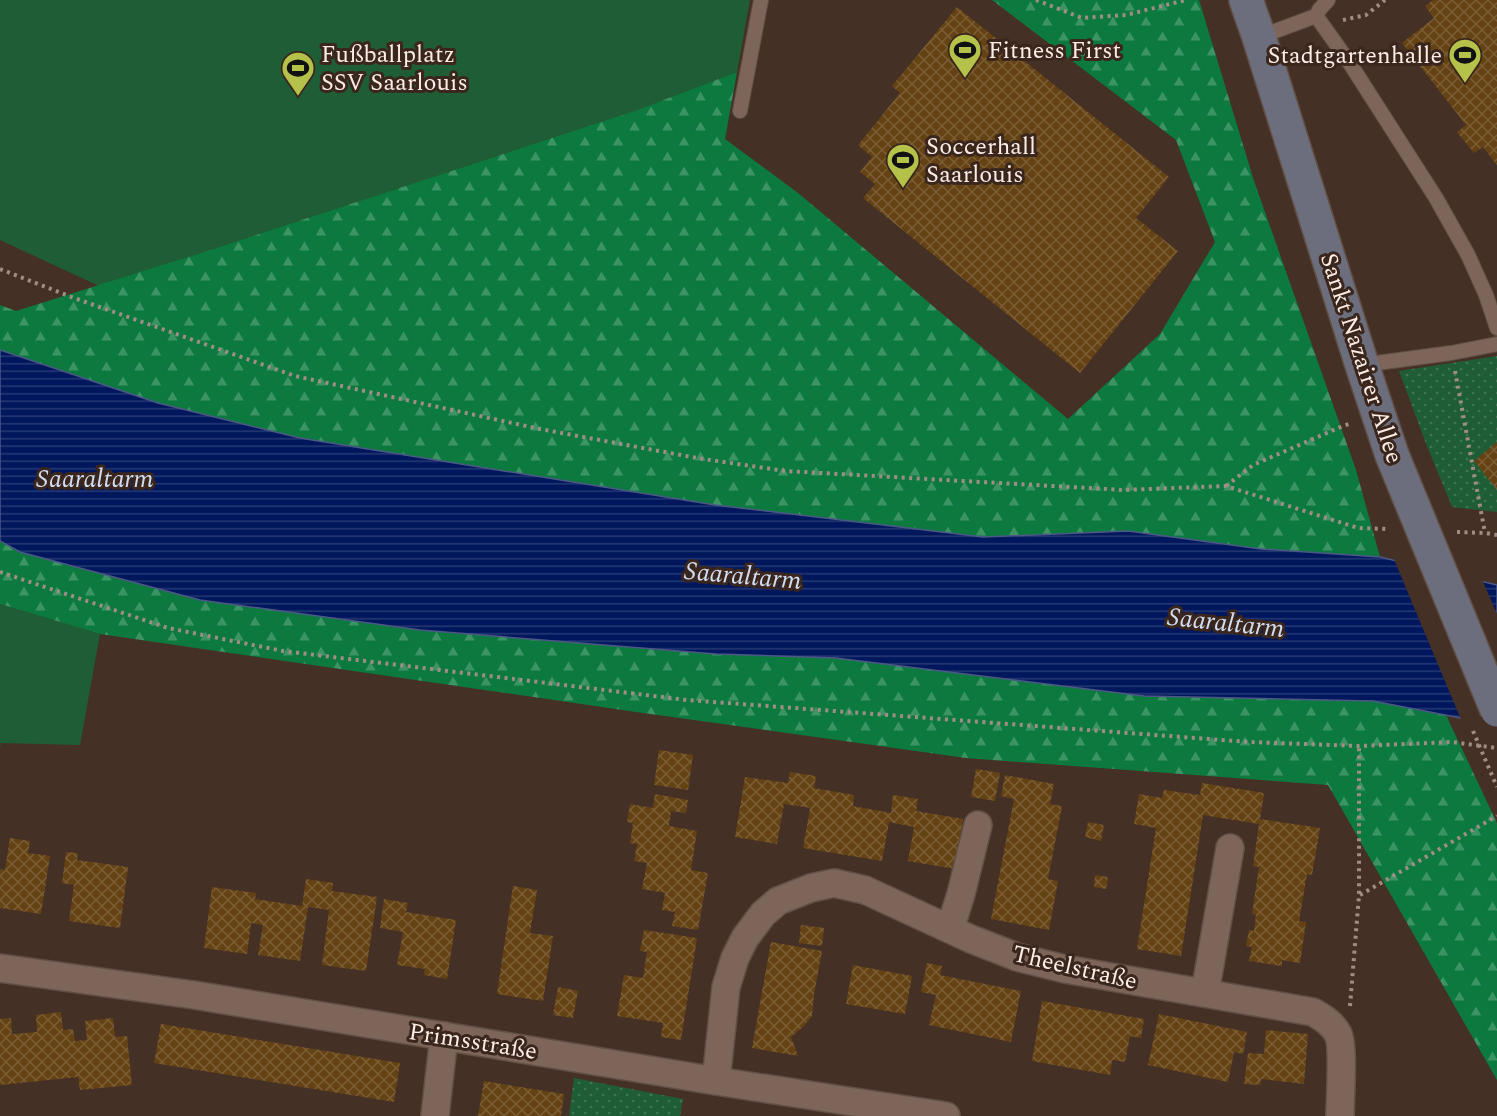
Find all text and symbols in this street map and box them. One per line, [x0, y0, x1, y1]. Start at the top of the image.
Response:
sports icon: Fitness First [947, 32, 983, 79]
place label: Fitness First [988, 33, 1121, 69]
place label: Fußballplatz SSV Saarlouis [321, 37, 468, 101]
sports icon: Stadtgartenhalle [1447, 37, 1483, 84]
place label: Stadtgartenhalle [1267, 38, 1442, 74]
sports icon: Fußballplatz SSV Saarlouis [280, 50, 316, 97]
place label: Soccerhall Saarlouis [926, 129, 1036, 193]
sports icon: Soccerhall Saarlouis [885, 142, 921, 189]
street label: Sankt Nazairer Allee [1310, 248, 1412, 468]
water label: Saaraltarm [36, 459, 154, 499]
water label: Saaraltarm [683, 551, 803, 601]
water label: Saaraltarm [1165, 597, 1286, 649]
street label: Theelstraße [1009, 936, 1141, 1000]
street label: Primsstraße [406, 1014, 540, 1070]

